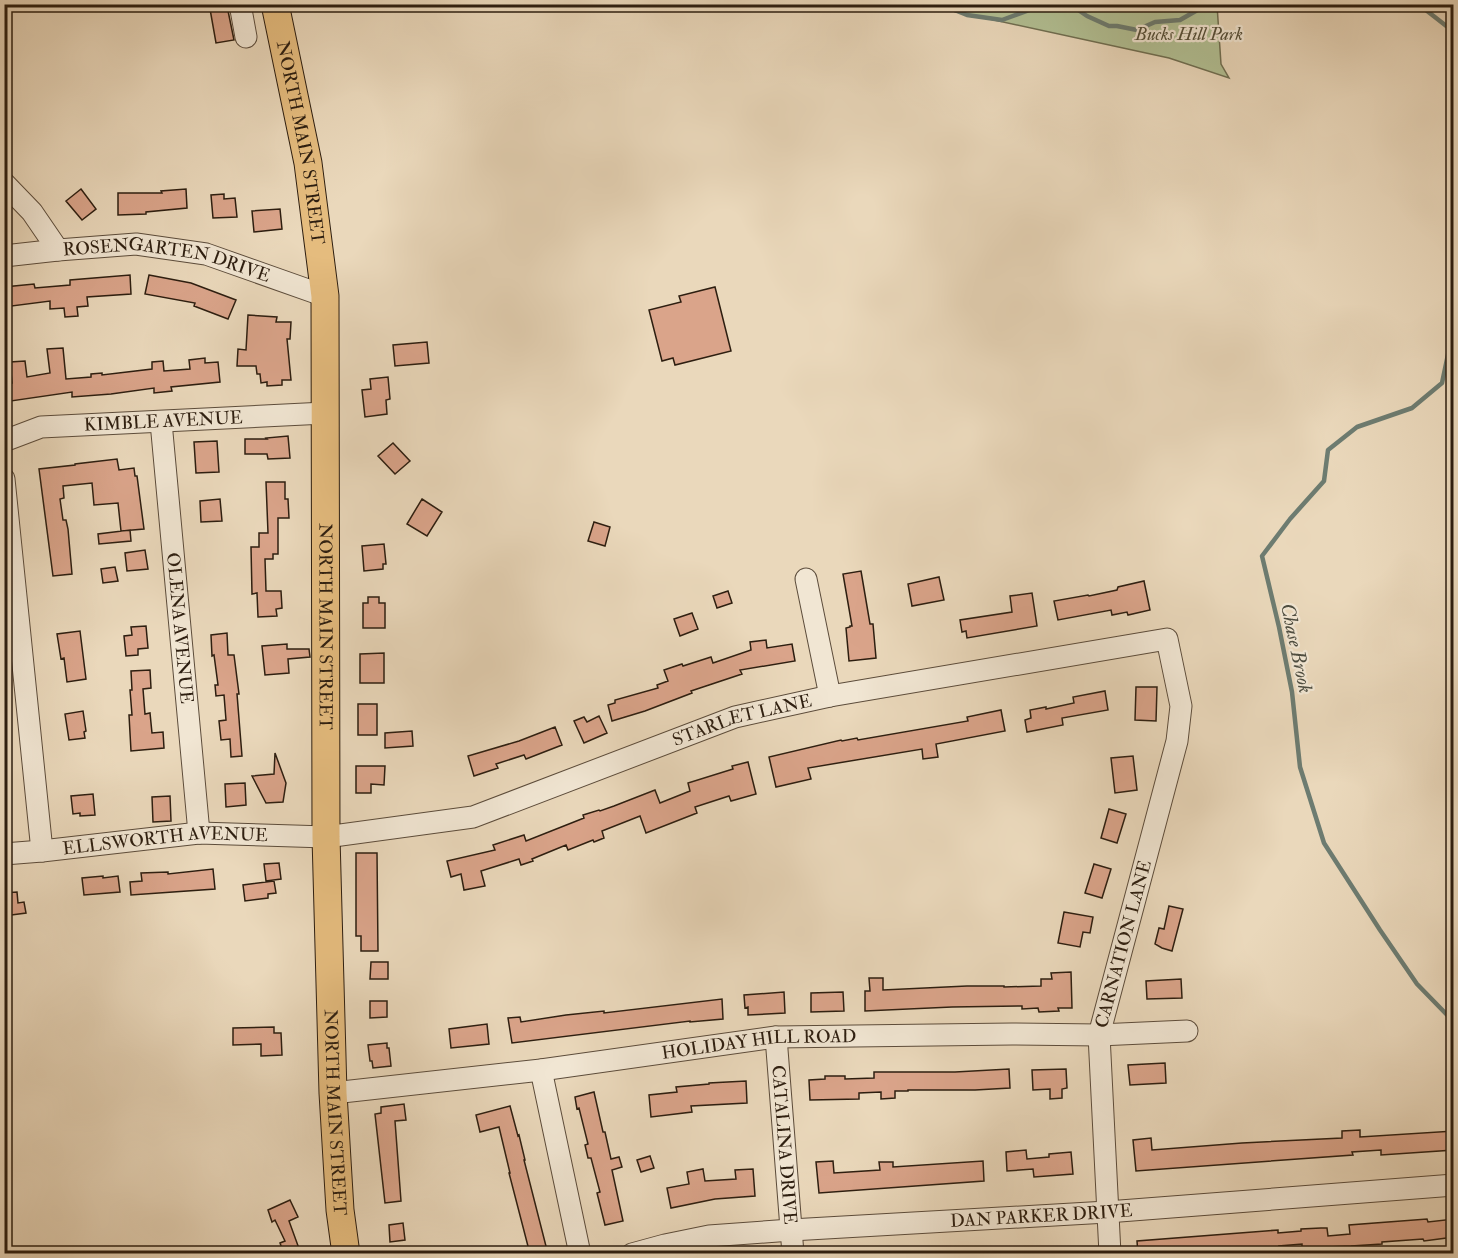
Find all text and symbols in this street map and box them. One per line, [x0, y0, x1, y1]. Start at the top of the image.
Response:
park label: Bucks Hill Park [1134, 23, 1243, 46]
street label: NORTH MAIN STREET [271, 39, 329, 246]
street label: ROSENGARTEN DRIVE [62, 232, 273, 288]
street label: KIMBLE AVENUE [83, 406, 243, 437]
street label: NORTH MAIN STREET [313, 523, 337, 730]
street label: OLENA AVENUE [161, 552, 198, 705]
water label: Chase Brook [1275, 601, 1318, 695]
street label: STARLET LANE [669, 689, 814, 752]
street label: ELLSWORTH AVENUE [61, 822, 268, 861]
street label: CARNATION LANE [1090, 858, 1157, 1031]
street label: NORTH MAIN STREET [319, 1009, 351, 1217]
street label: HOLIDAY HILL ROAD [660, 1025, 857, 1065]
street label: CATALINA DRIVE [766, 1064, 802, 1225]
street label: DAN PARKER DRIVE [949, 1199, 1133, 1233]

